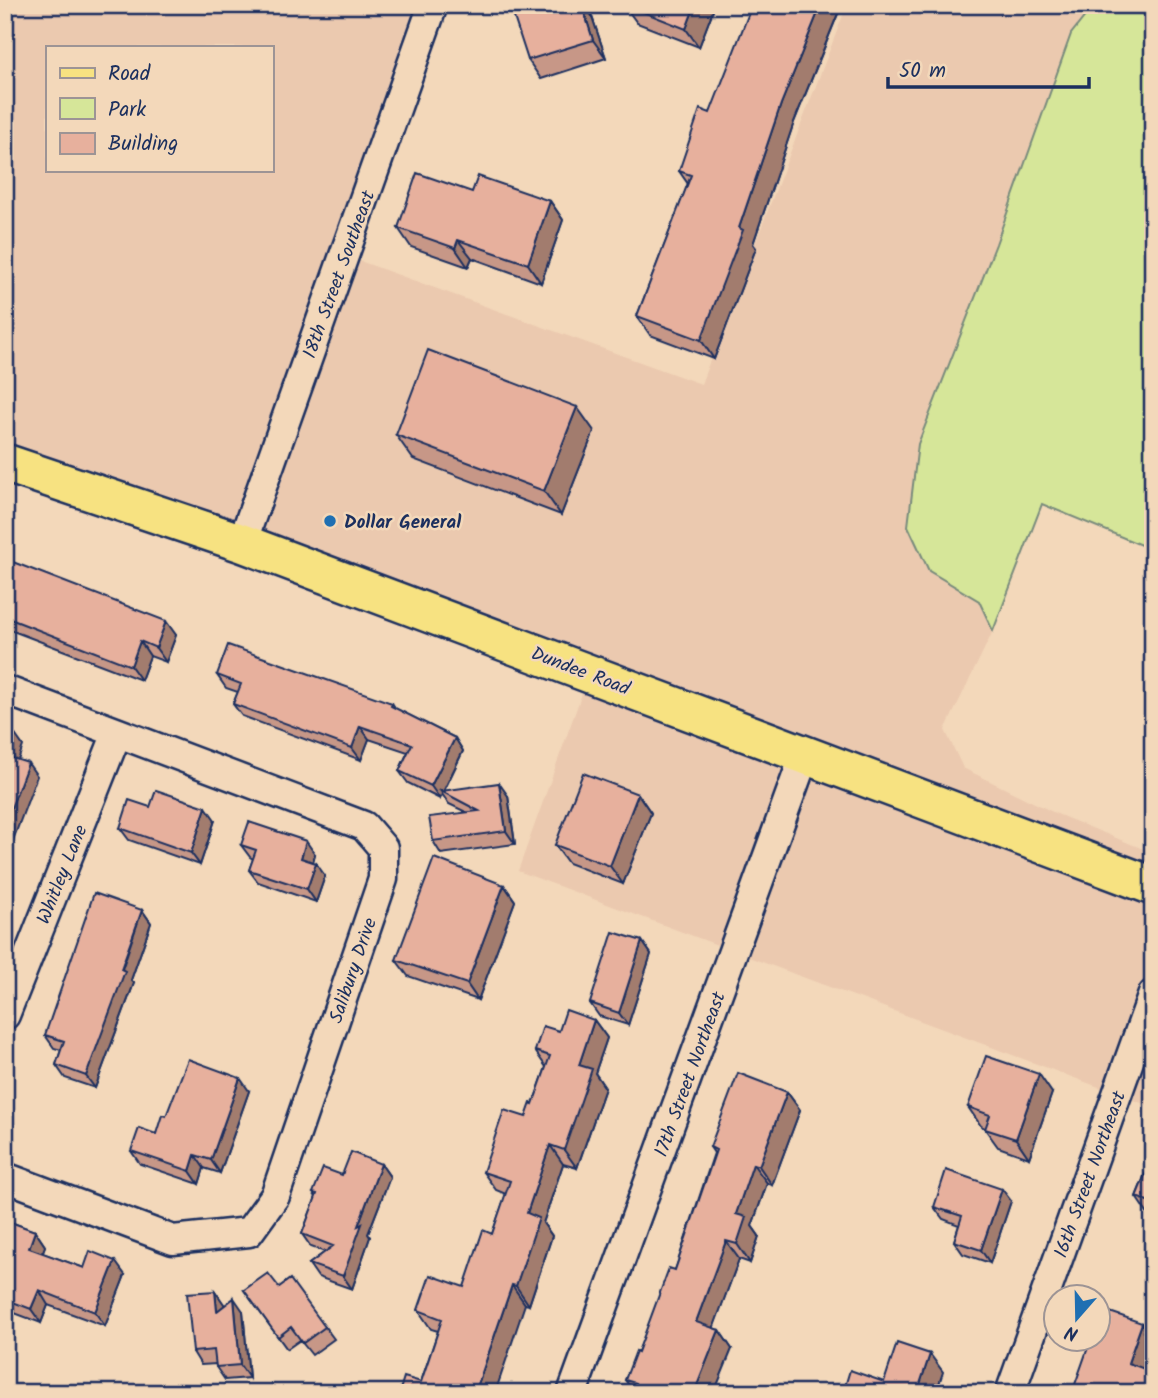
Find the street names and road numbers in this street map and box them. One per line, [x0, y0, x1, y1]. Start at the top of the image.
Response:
street label: 18th Street Southeast [296, 186, 384, 363]
street label: Dundee Road [526, 639, 635, 705]
street label: Whitley Lane [29, 820, 97, 929]
street label: Salibury Drive [322, 913, 386, 1027]
street label: 17th Street Northeast [647, 987, 735, 1162]
street label: 16th Street Northeast [1047, 1086, 1135, 1262]

